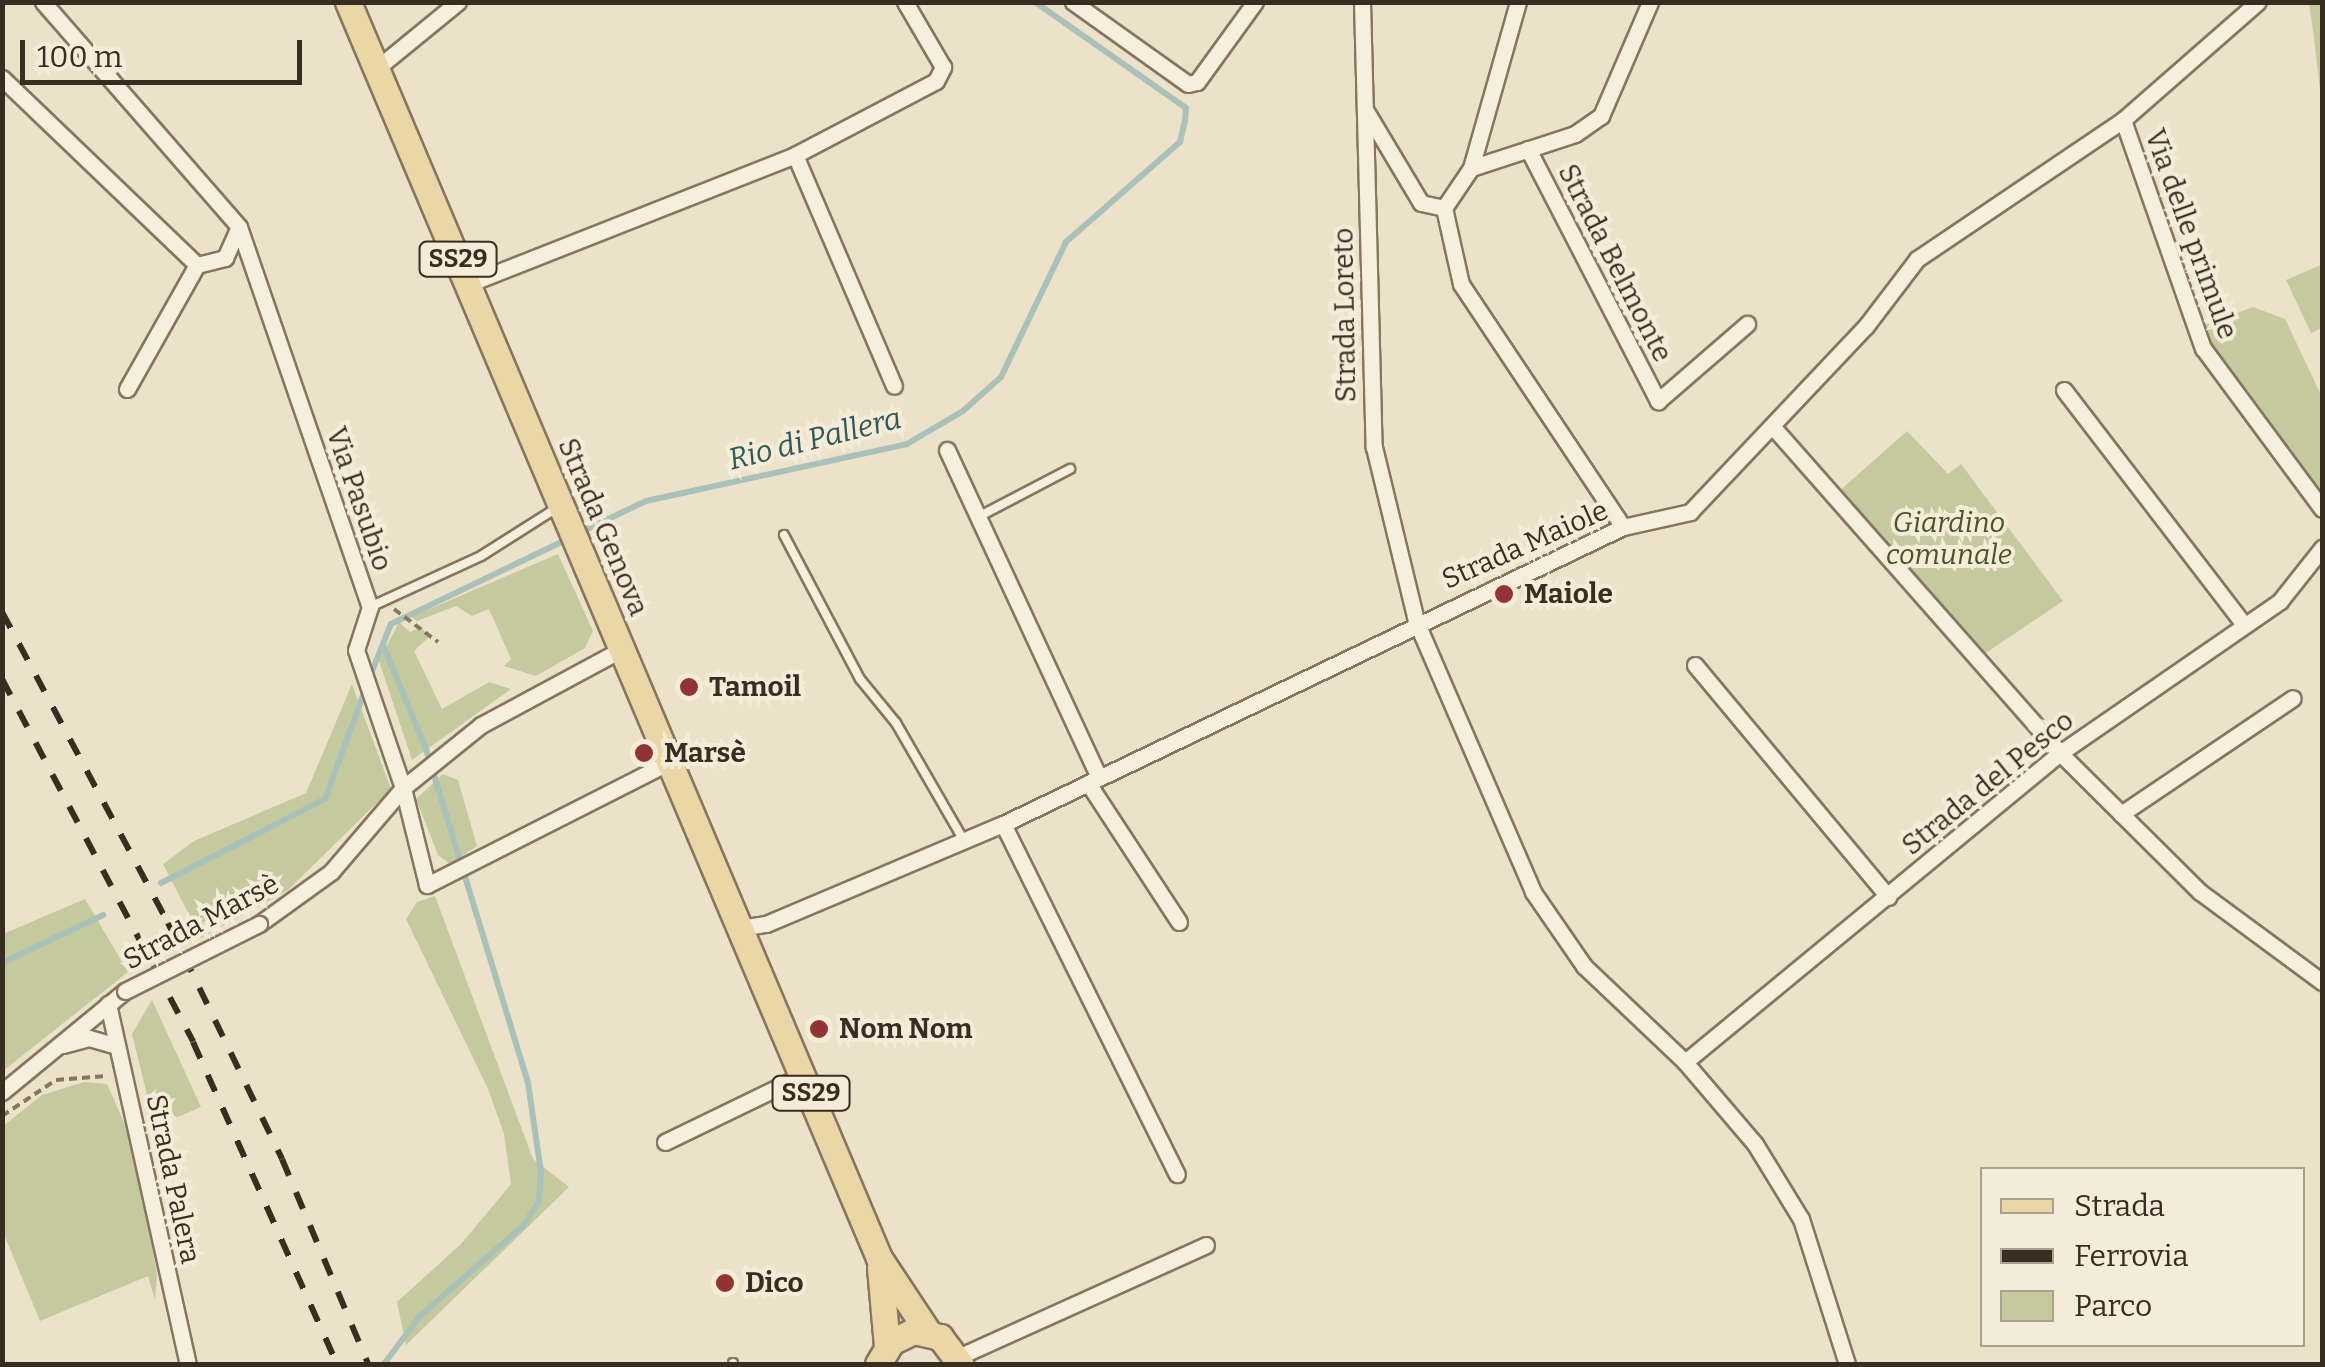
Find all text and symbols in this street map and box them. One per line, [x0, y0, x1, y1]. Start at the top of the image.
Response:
scale bar [25, 20, 308, 82]
text: 100 m [37, 39, 122, 75]
street label: Via delle primule [2138, 125, 2244, 343]
street label: Strada Belmonte [1551, 159, 1679, 367]
street label: Strada Loreto [1327, 227, 1363, 403]
road number: SS29 [418, 239, 498, 279]
water label: Rio di Pallera [725, 400, 905, 478]
street label: Via Pasubio [319, 423, 399, 575]
street label: Strada Genova [551, 433, 655, 621]
street label: Strada Maiole [1437, 493, 1613, 597]
park label: Giardino comunale [1886, 506, 2012, 572]
place label: Maiole [1524, 577, 1613, 611]
marker: Maiole [1493, 583, 1515, 605]
place label: Tamoil [709, 670, 801, 704]
marker: Tamoil [678, 676, 700, 698]
street label: Strada del Pesco [1895, 704, 2081, 862]
place label: Marsè [664, 736, 746, 770]
marker: Marsè [633, 742, 655, 764]
street label: Strada Marsè [118, 867, 284, 977]
place label: Nom Nom [839, 1012, 973, 1046]
marker: Nom Nom [808, 1018, 830, 1040]
road number: SS29 [771, 1073, 851, 1113]
street label: Strada Palera [139, 1091, 207, 1267]
legend [1980, 1167, 2305, 1347]
text: Strada [2074, 1188, 2165, 1224]
text: Ferrovia [2074, 1238, 2189, 1274]
place label: Dico [745, 1266, 804, 1300]
marker: Dico [714, 1272, 736, 1294]
text: Parco [2074, 1288, 2152, 1324]

